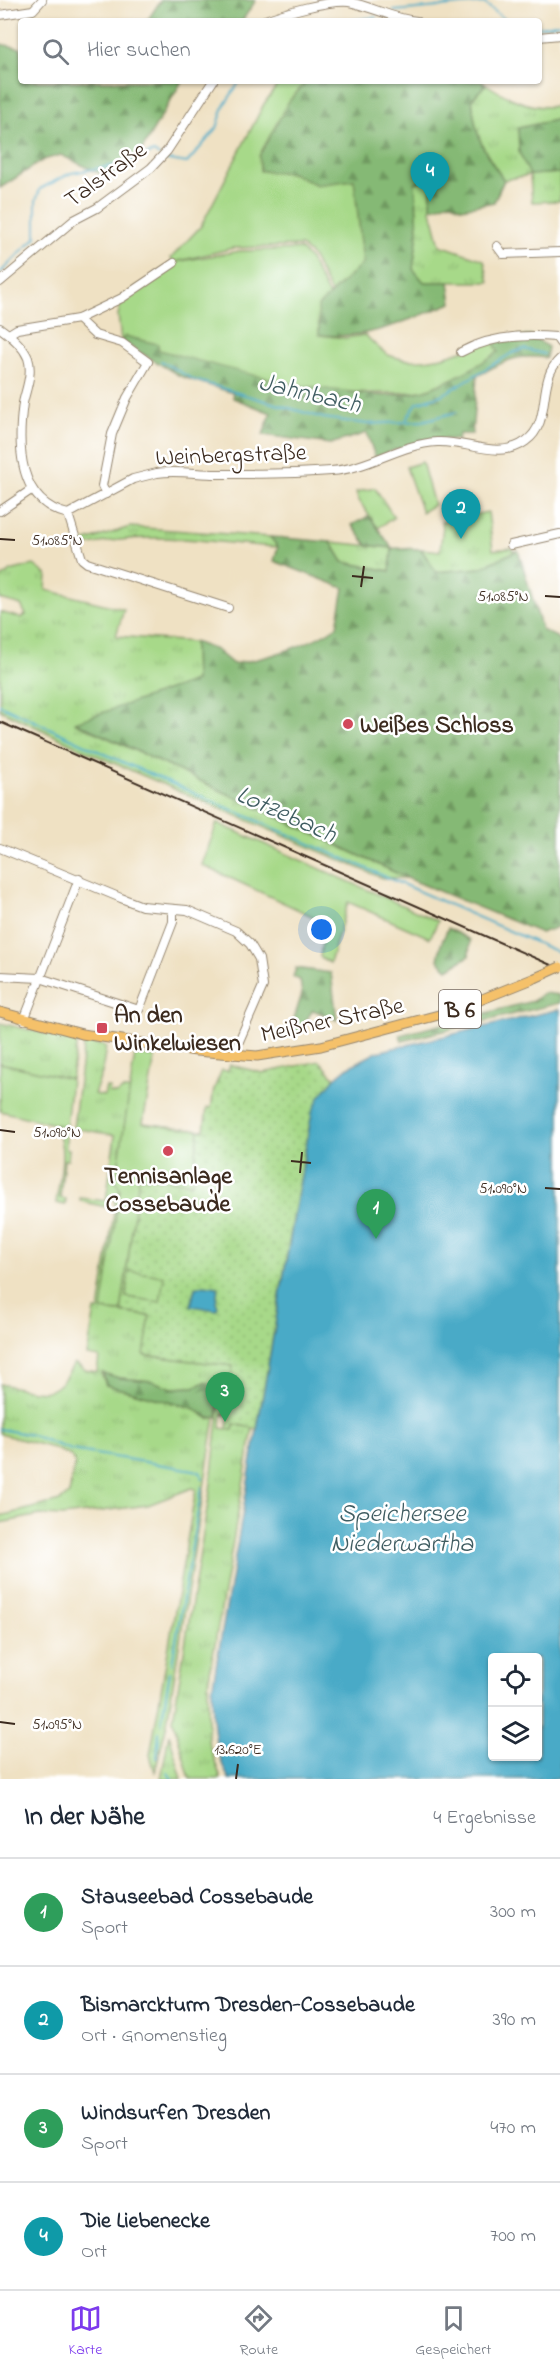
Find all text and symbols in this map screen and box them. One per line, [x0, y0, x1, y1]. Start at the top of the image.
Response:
search box [18, 18, 542, 84]
icon: search [39, 35, 72, 68]
text: Hier suchen [87, 35, 191, 67]
street label: Talstraße [58, 134, 155, 218]
pin: 4 [410, 152, 450, 202]
water label: Jahnbach [255, 365, 365, 425]
street label: Weinbergstraße [155, 436, 307, 477]
pin: 2 [442, 490, 480, 539]
text: 51.085°N [31, 530, 83, 552]
text: 51.085°N [477, 586, 529, 608]
place label: Weißes Schloss [360, 709, 514, 744]
marker: Weißes Schloss [341, 717, 355, 731]
water label: Lotzebach [230, 777, 343, 855]
your location [307, 915, 336, 944]
street label: Meißner Straße [258, 989, 408, 1054]
road number: B 6 [439, 990, 481, 1028]
place label: An den Winkelwiesen [114, 999, 241, 1062]
marker: An den Winkelwiesen [95, 1021, 109, 1035]
text: 51.090°N [33, 1122, 81, 1144]
marker: Tennisanlage Cossebaude [161, 1144, 175, 1158]
place label: Tennisanlage Cossebaude [104, 1160, 233, 1223]
text: 51.090°N [479, 1178, 527, 1200]
pin: 1 [356, 1190, 395, 1239]
pin: 3 [206, 1372, 244, 1422]
water label: Speichersee Niederwartha [331, 1496, 474, 1564]
map controls [488, 1653, 542, 1761]
button: locate [488, 1653, 542, 1707]
button: layers [488, 1707, 542, 1761]
text: 51.095°N [32, 1714, 82, 1736]
text: 13.620°E [214, 1739, 262, 1761]
text: In der Nähe [24, 1799, 145, 1837]
text: 4 Ergebnisse [433, 1804, 536, 1833]
text: Stauseebad Cossebaude [81, 1882, 313, 1914]
text: 1 [40, 1898, 47, 1927]
text: 300 m [490, 1898, 536, 1927]
text: Sport [81, 1914, 128, 1943]
text: Bismarckturm Dresden-Cossebaude [81, 1990, 415, 2022]
text: 2 [39, 2006, 48, 2035]
text: 390 m [493, 2006, 536, 2035]
text: Ort · Gnomenstieg [81, 2022, 227, 2051]
text: Windsurfen Dresden [81, 2098, 270, 2130]
text: 3 [39, 2114, 48, 2143]
text: 470 m [490, 2114, 536, 2143]
text: Sport [81, 2130, 128, 2159]
text: Die Liebenecke [81, 2206, 210, 2238]
text: 4 [39, 2222, 48, 2251]
text: 700 m [490, 2222, 536, 2251]
text: Ort [81, 2238, 107, 2267]
tab: Karte [68, 2302, 102, 2362]
tab: Route [239, 2302, 278, 2362]
tab: Gespeichert [415, 2302, 492, 2362]

